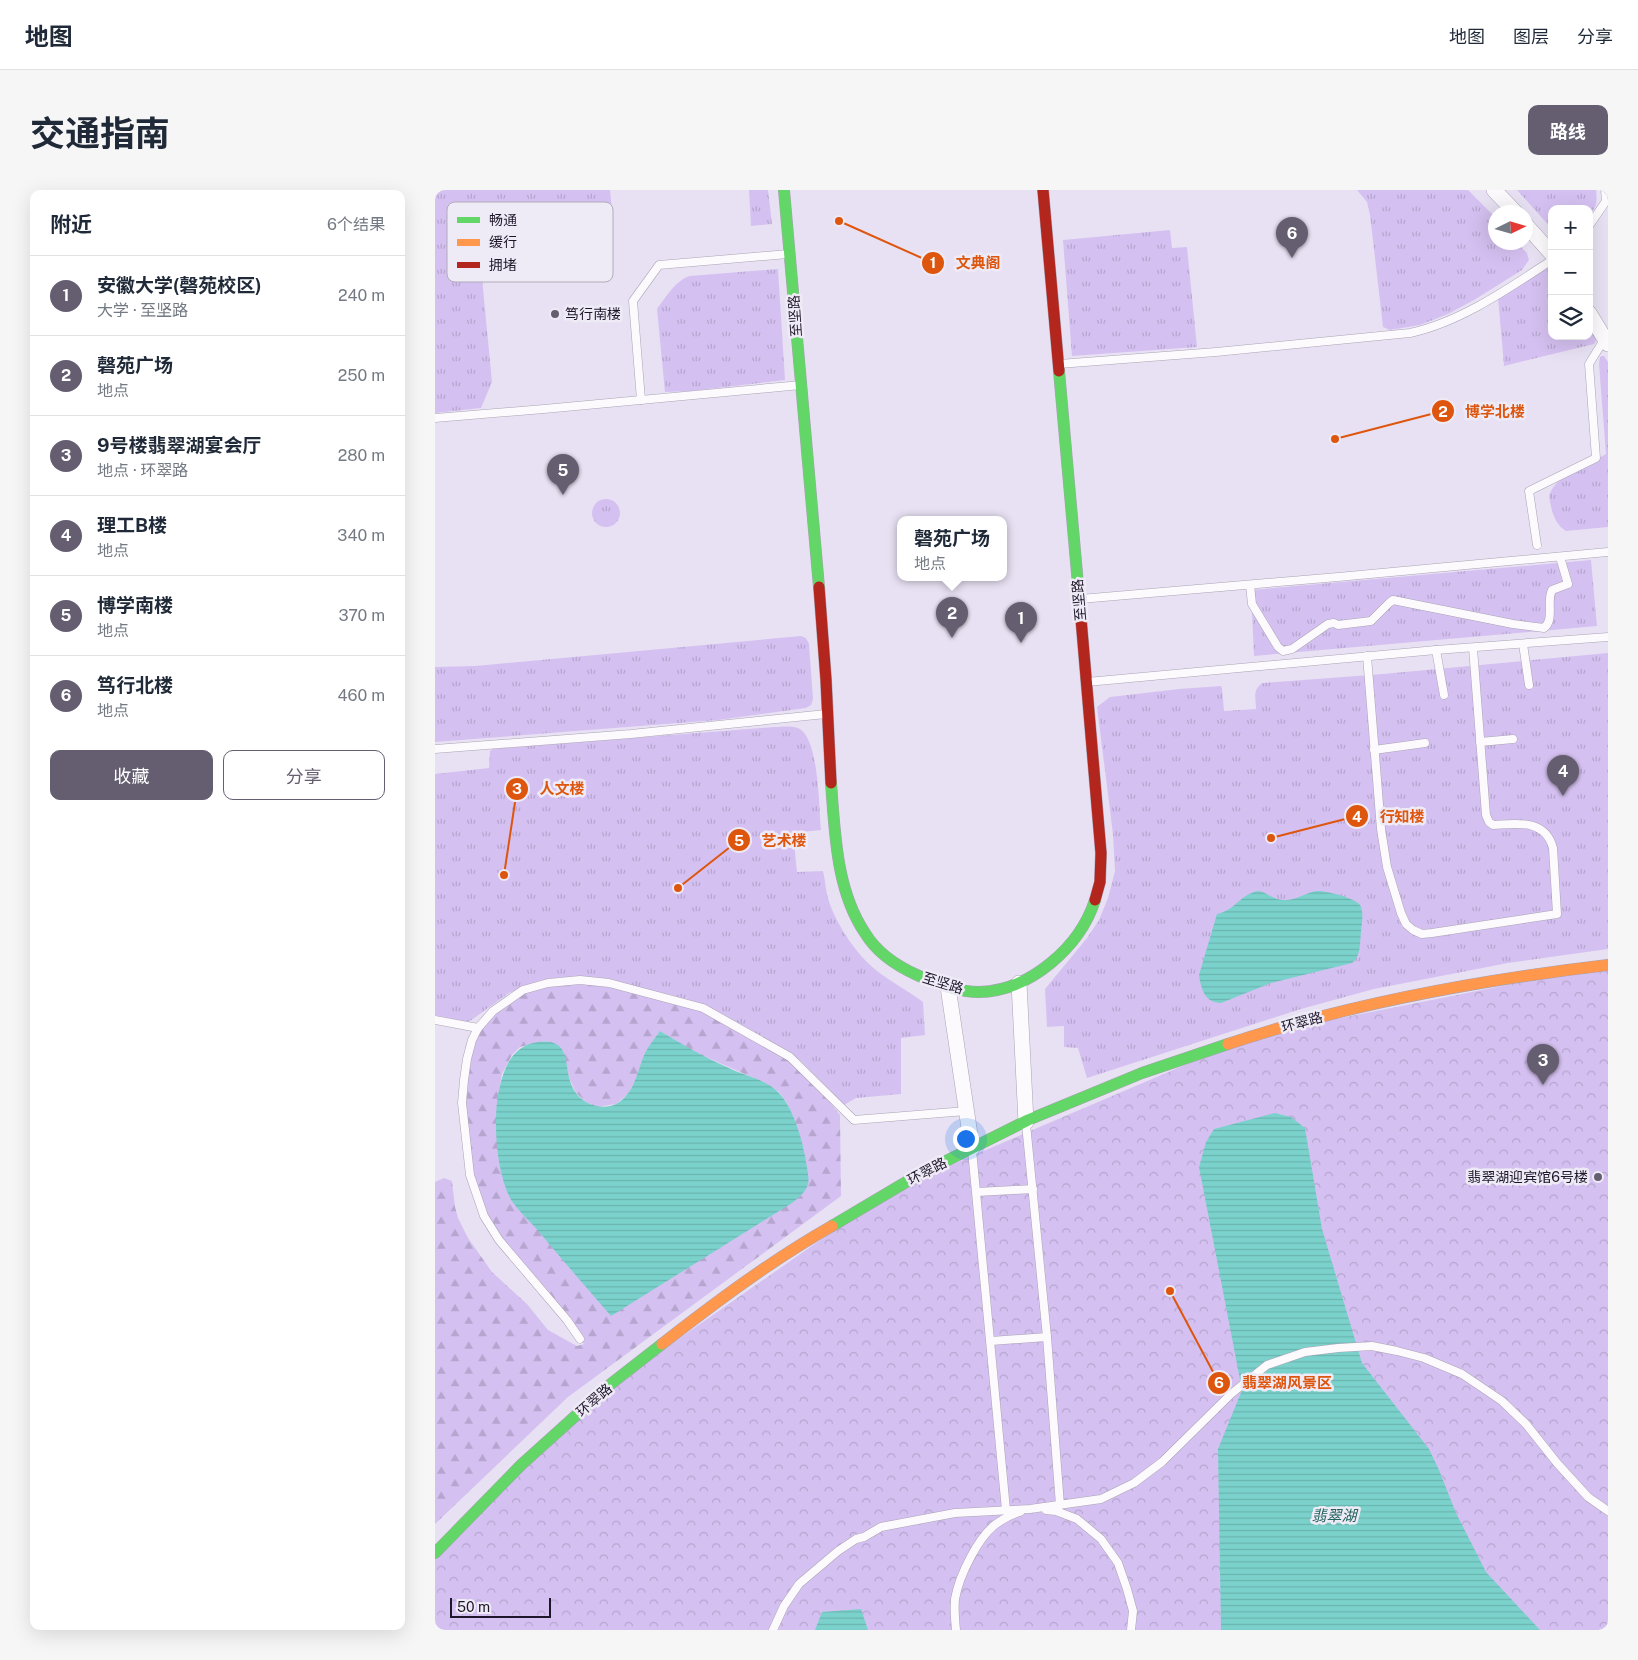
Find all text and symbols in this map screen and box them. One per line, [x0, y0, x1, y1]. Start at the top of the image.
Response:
text: 地图 [25, 22, 73, 50]
text: 地图 [1449, 26, 1485, 47]
text: 图层 [1513, 26, 1549, 47]
text: 分享 [1577, 26, 1613, 47]
button: 路线 [1528, 105, 1608, 155]
text: 交通指南 [30, 113, 170, 154]
legend [447, 202, 613, 282]
north arrow [1488, 205, 1533, 250]
map controls [1548, 205, 1593, 340]
button: + [1548, 205, 1593, 250]
text: 附近 [50, 212, 92, 237]
text: 畅通 [489, 212, 517, 228]
text: 6个结果 [327, 215, 385, 234]
pin: 6 [1276, 217, 1308, 258]
text: 缓行 [489, 234, 517, 250]
callout: 文典阁 [921, 248, 1011, 278]
button: − [1548, 250, 1593, 295]
text: 1 [930, 254, 936, 271]
text: 文典阁 [955, 254, 1001, 271]
text: 拥堵 [489, 257, 517, 273]
text: 安徽大学(磬苑校区) [97, 274, 262, 296]
text: 1 [63, 286, 69, 305]
text: 240 m [338, 286, 385, 305]
street label: 至坚路 [786, 294, 804, 338]
button: layers [1548, 295, 1593, 340]
text: 大学 · 至坚路 [97, 301, 188, 320]
place label: 笃行南楼 [565, 306, 621, 322]
marker: 笃行南楼 [549, 308, 561, 320]
text: 磬苑广场 [97, 354, 173, 376]
text: 2 [61, 366, 71, 385]
text: 250 m [338, 366, 385, 385]
text: 地点 [97, 381, 129, 400]
callout: 博学北楼 [1430, 396, 1535, 426]
text: 2 [1438, 403, 1448, 420]
text: 博学北楼 [1465, 403, 1525, 420]
text: 9号楼翡翠湖宴会厅 [97, 434, 262, 456]
text: 3 [61, 446, 71, 465]
text: 280 m [338, 446, 385, 465]
pin: 5 [547, 454, 579, 495]
text: 地点 · 环翠路 [97, 461, 188, 480]
text: 理工B楼 [97, 514, 167, 536]
popup [897, 516, 1007, 581]
text: 4 [61, 526, 71, 545]
text: 340 m [337, 526, 385, 545]
text: 磬苑广场 [914, 527, 990, 549]
text: 地点 [97, 541, 129, 560]
text: 地点 [914, 554, 946, 573]
street label: 至坚路 [1069, 578, 1089, 622]
text: 博学南楼 [97, 594, 173, 616]
pin: 2 [936, 597, 968, 638]
pin: 1 [1005, 602, 1037, 643]
text: 5 [61, 606, 71, 625]
text: 370 m [338, 606, 385, 625]
text: 地点 [97, 621, 129, 640]
text: 笃行北楼 [97, 674, 173, 696]
text: 6 [61, 686, 71, 705]
text: 460 m [338, 686, 385, 705]
text: 地点 [97, 701, 129, 720]
button: 收藏 [50, 750, 213, 800]
button: 分享 [223, 750, 385, 800]
pin: 4 [1547, 755, 1579, 796]
callout: 人文楼 [504, 774, 594, 804]
text: 3 [512, 780, 522, 797]
text: 人文楼 [539, 780, 585, 797]
callout: 行知楼 [1345, 801, 1435, 831]
text: 4 [1352, 808, 1362, 825]
text: 行知楼 [1379, 808, 1425, 825]
callout: 艺术楼 [727, 825, 817, 855]
text: 5 [734, 832, 744, 849]
text: 艺术楼 [761, 832, 807, 849]
street label: 至坚路 [921, 969, 965, 997]
street label: 环翠路 [1280, 1009, 1324, 1035]
pin: 3 [1527, 1044, 1559, 1085]
your location [953, 1126, 979, 1152]
street label: 环翠路 [905, 1154, 949, 1188]
place label: 翡翠湖迎宾馆6号楼 [1467, 1169, 1588, 1185]
marker: 翡翠湖迎宾馆6号楼 [1592, 1171, 1604, 1183]
callout: 翡翠湖风景区 [1207, 1368, 1342, 1398]
text: 6 [1214, 1374, 1224, 1391]
text: 翡翠湖风景区 [1242, 1374, 1332, 1391]
street label: 环翠路 [573, 1380, 615, 1420]
water label: 翡翠湖 [1311, 1507, 1358, 1524]
scale bar [450, 1595, 551, 1618]
text: 50 m [457, 1599, 490, 1615]

